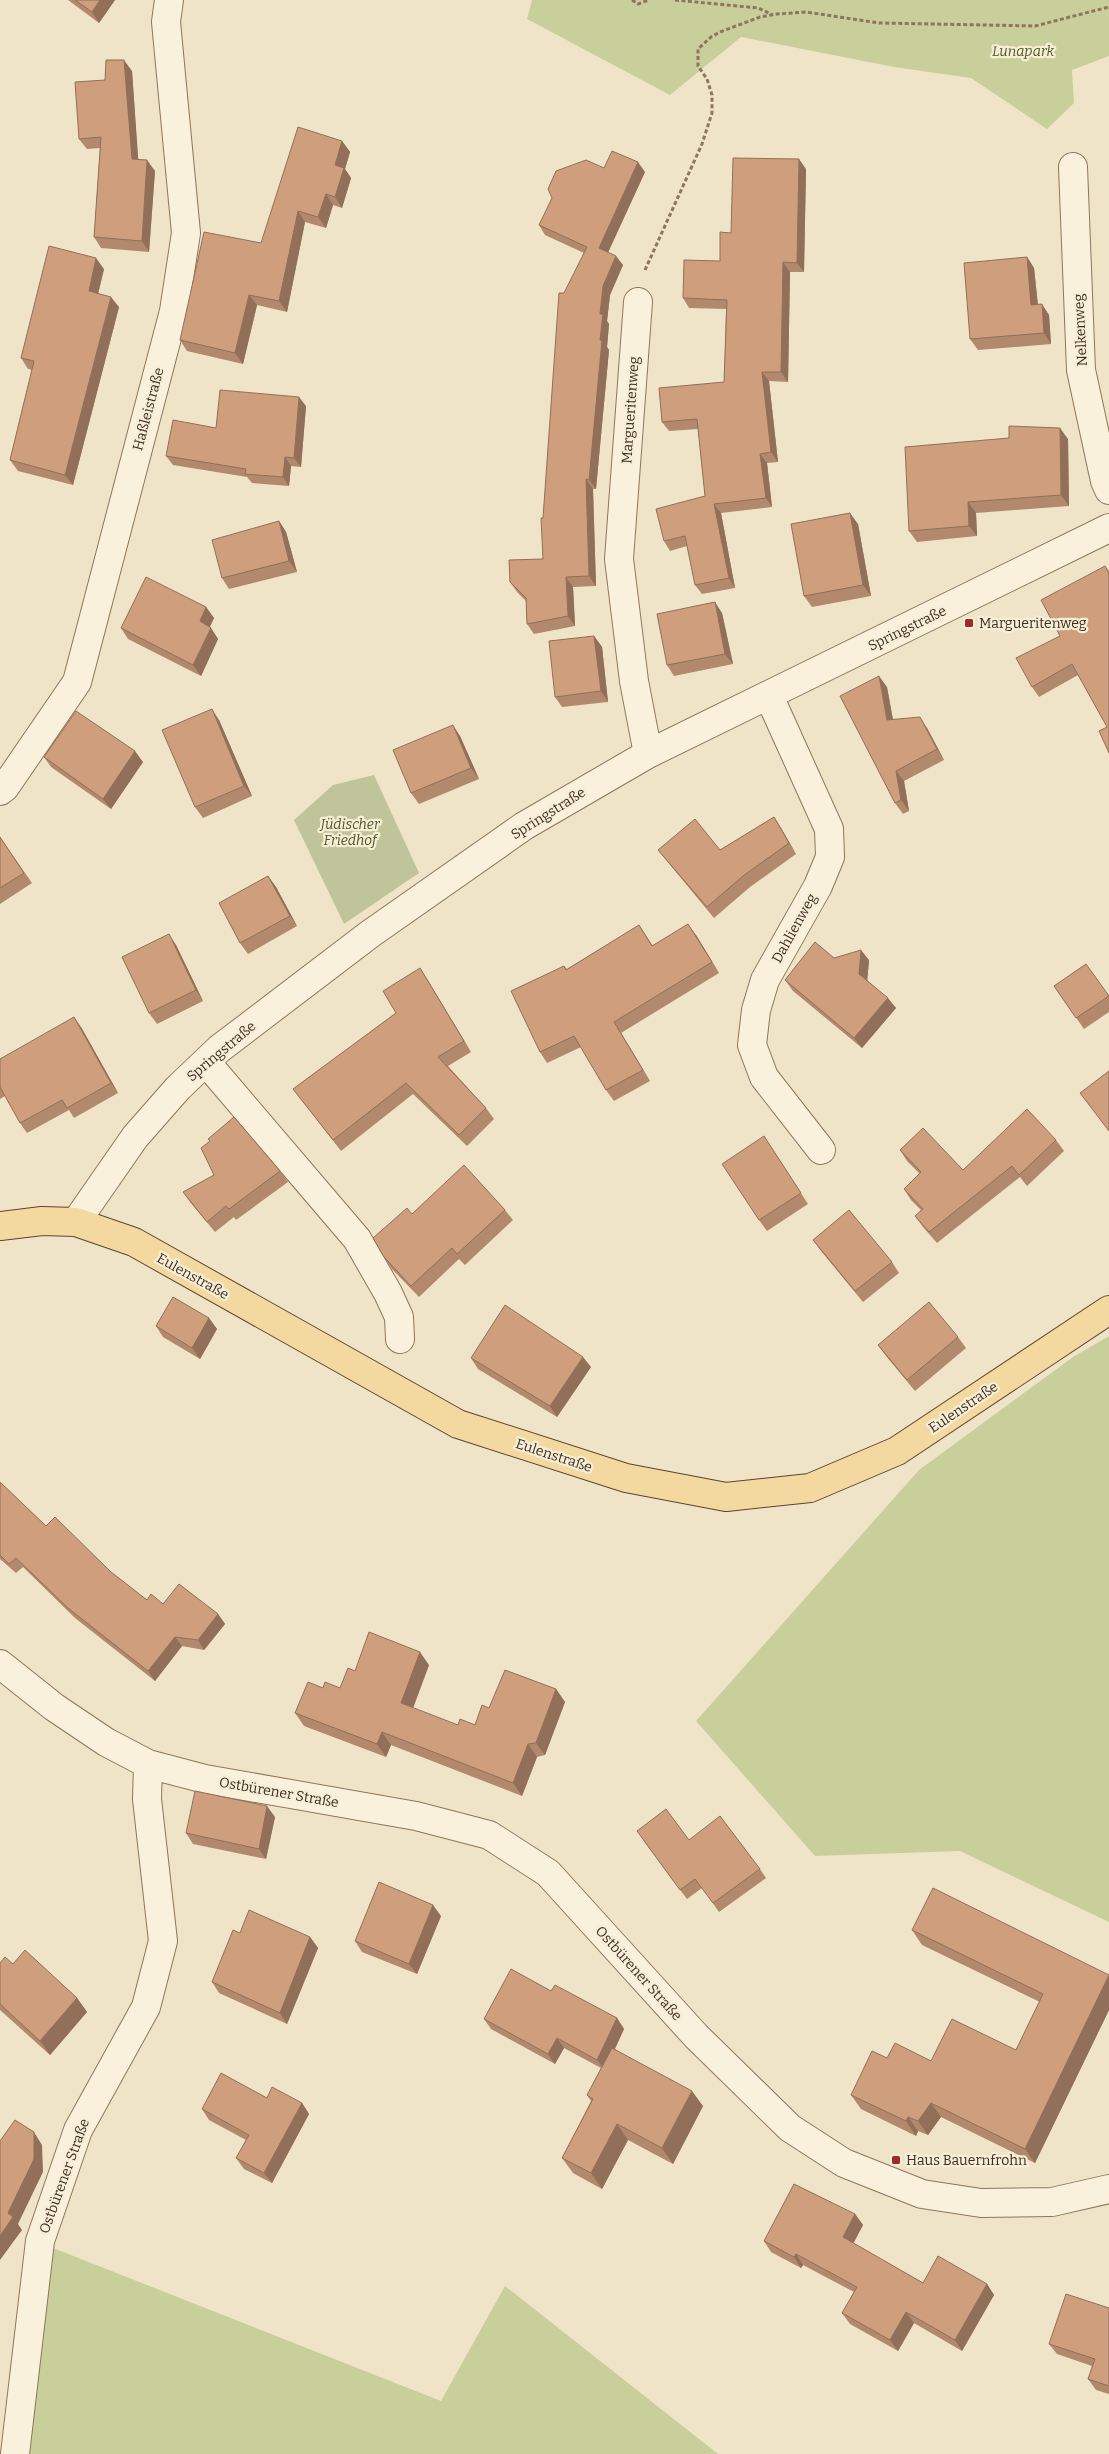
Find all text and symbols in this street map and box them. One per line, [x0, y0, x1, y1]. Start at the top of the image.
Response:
park label: Lunapark [992, 43, 1054, 60]
street label: Nelkenweg [1070, 293, 1091, 367]
street label: Margueritenweg [618, 356, 643, 464]
street label: Haßleistraße [129, 366, 168, 452]
street label: Springstraße [865, 602, 949, 655]
place label: Margueritenweg [979, 615, 1087, 632]
marker: Margueritenweg [963, 617, 975, 629]
street label: Springstraße [508, 784, 589, 843]
park label: Jüdischer Friedhof [318, 816, 381, 849]
street label: Dahlienweg [768, 890, 821, 966]
street label: Springstraße [183, 1018, 259, 1085]
street label: Eulenstraße [154, 1250, 232, 1303]
street label: Eulenstraße [926, 1378, 1001, 1437]
street label: Eulenstraße [513, 1435, 594, 1476]
street label: Ostbürener Straße [218, 1774, 340, 1811]
street label: Ostbürener Straße [592, 1923, 685, 2024]
street label: Ostbürener Straße [36, 2116, 93, 2236]
place label: Haus Bauernfrohn [906, 2152, 1027, 2169]
marker: Haus Bauernfrohn [890, 2154, 902, 2166]

